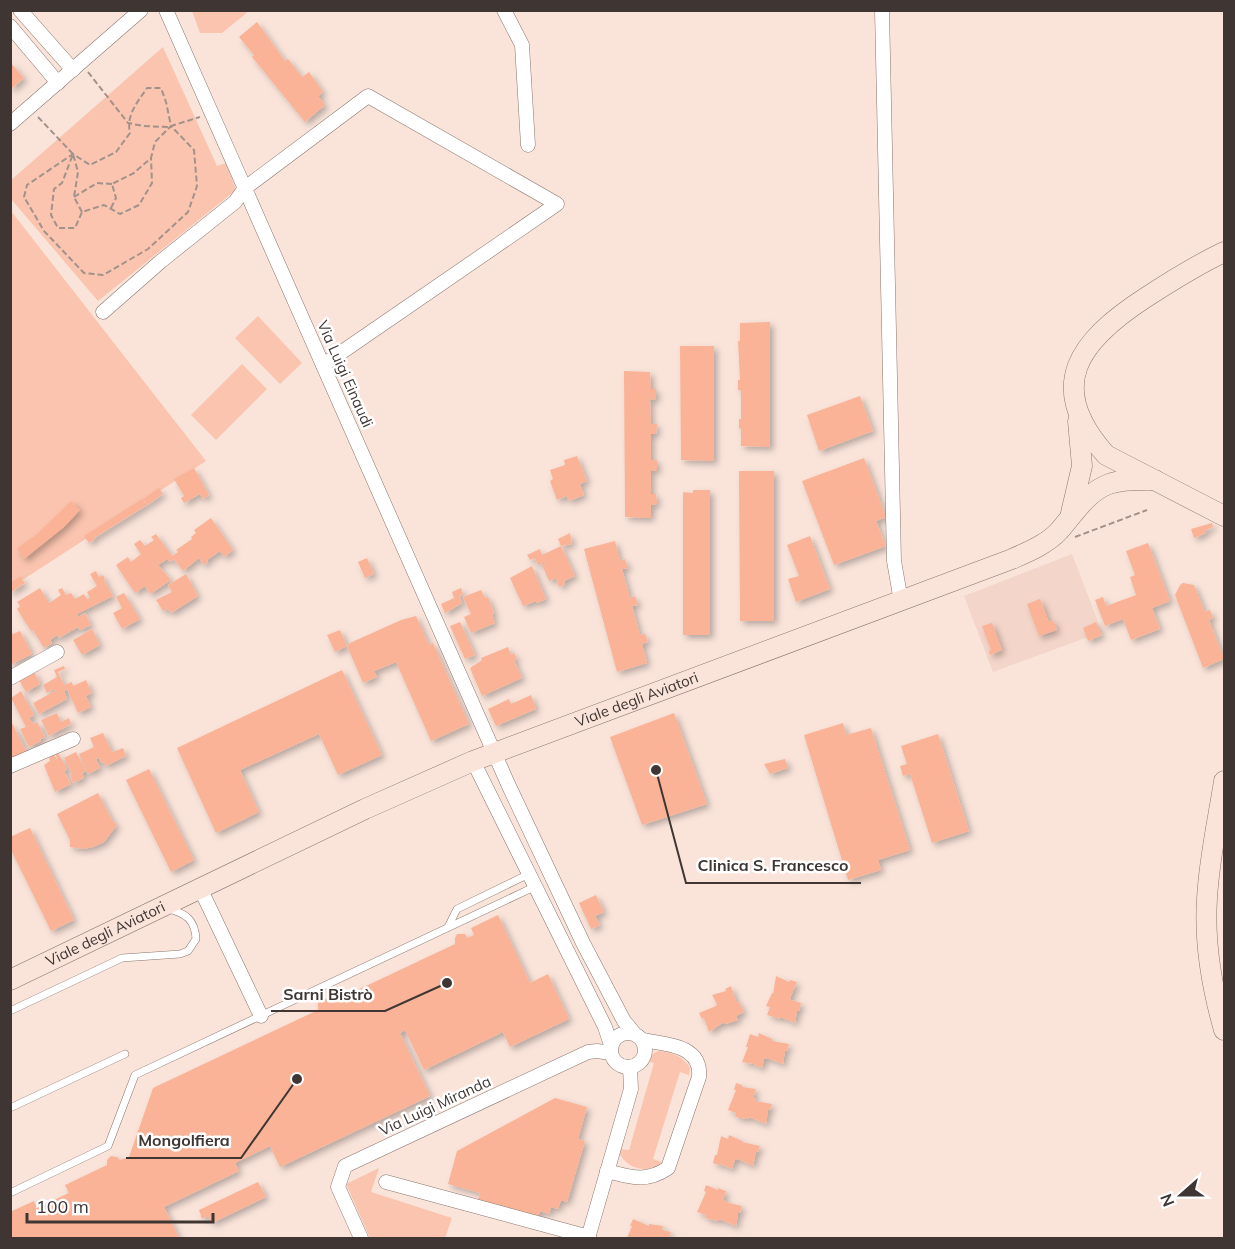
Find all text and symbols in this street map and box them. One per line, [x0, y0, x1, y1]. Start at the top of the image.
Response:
street label: Via Luigi Einaudi [313, 317, 378, 430]
street label: Viale degli Aviatori [572, 667, 701, 731]
callout: Clinica S. Francesco [686, 849, 861, 883]
text: Clinica S. Francesco [698, 855, 848, 875]
street label: Viale degli Aviatori [43, 897, 168, 970]
callout: Sarni Bistrò [271, 977, 385, 1011]
text: Sarni Bistrò [283, 984, 373, 1004]
street label: Via Luigi Miranda [376, 1071, 494, 1140]
callout: Mongolfiera [126, 1124, 241, 1158]
text: Mongolfiera [138, 1130, 230, 1150]
north arrow [1151, 1165, 1211, 1225]
scale bar [27, 1186, 213, 1224]
text: N [1155, 1191, 1178, 1210]
text: 100 m [36, 1195, 89, 1218]

